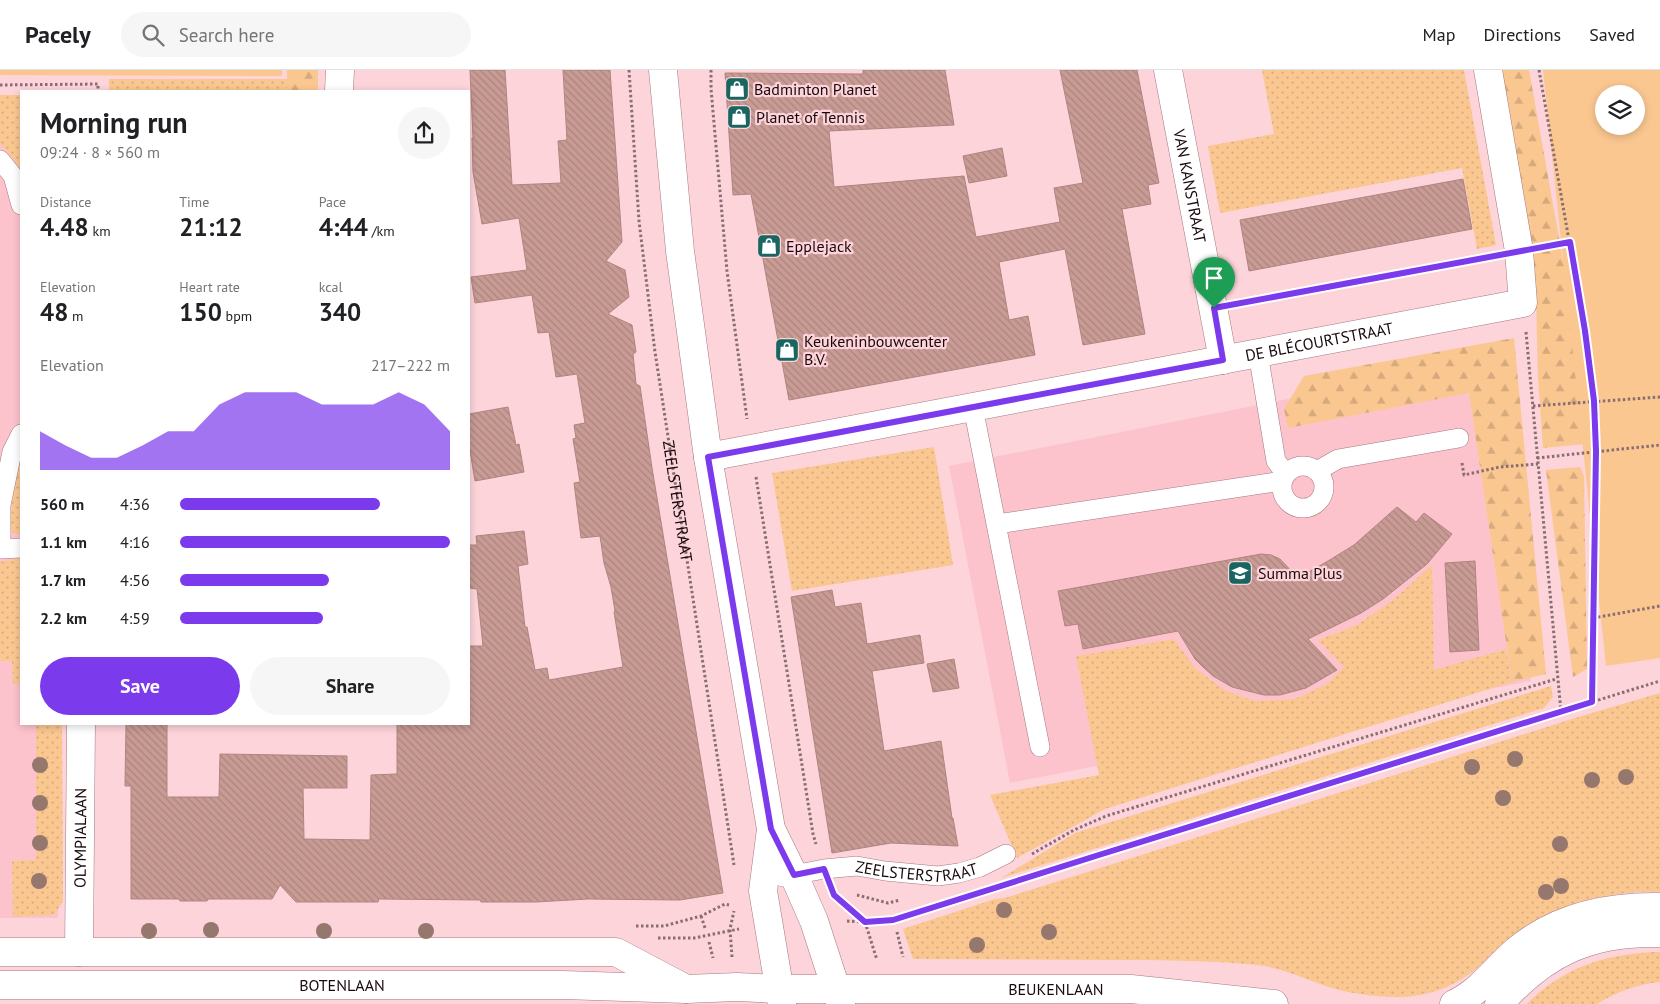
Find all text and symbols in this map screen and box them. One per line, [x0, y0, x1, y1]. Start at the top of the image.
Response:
search box [121, 12, 471, 57]
text: Pacely [25, 19, 91, 50]
icon: search [139, 21, 167, 49]
text: Search here [179, 23, 274, 47]
text: Map [1423, 23, 1455, 46]
text: Directions [1483, 23, 1561, 46]
text: Saved [1589, 23, 1635, 46]
shop icon: Badminton Planet [724, 76, 750, 102]
place label: Badminton Planet [754, 79, 877, 99]
map controls [1595, 85, 1645, 135]
button: layers [1595, 85, 1645, 135]
text: Morning run [40, 104, 188, 141]
shop icon: Planet of Tennis [726, 104, 752, 130]
button: share [398, 107, 450, 159]
place label: Planet of Tennis [756, 107, 865, 127]
street label: VAN KANSTRAAT [1169, 126, 1211, 245]
text: 09:24 · 8 × 560 m [40, 142, 160, 162]
text: Distance [40, 193, 91, 211]
text: Time [179, 193, 209, 211]
text: Pace [319, 193, 346, 211]
text: 4.48 [40, 211, 89, 243]
text: 21:12 [179, 211, 243, 243]
text: 4:44 [319, 211, 368, 243]
text: km [89, 222, 111, 240]
text: /km [368, 222, 395, 240]
shop icon: Epplejack [756, 233, 782, 259]
place label: Epplejack [786, 236, 852, 256]
pin [1193, 257, 1235, 308]
icon: arrive [1200, 264, 1228, 292]
text: Elevation [40, 278, 96, 296]
text: Heart rate [179, 278, 240, 296]
text: kcal [319, 278, 343, 296]
text: 48 [40, 296, 68, 328]
text: 150 [179, 296, 222, 328]
text: 340 [319, 296, 361, 328]
text: m [68, 307, 83, 325]
text: bpm [222, 307, 252, 325]
street label: DE BLÉCOURTSTRAAT [1244, 318, 1395, 365]
place label: Keukeninbouwcenter B.V. [804, 331, 948, 369]
shop icon: Keukeninbouwcenter B.V. [774, 337, 800, 363]
text: Elevation [40, 355, 104, 375]
text: 217–222 m [371, 355, 450, 375]
street label: ZEELSTERSTRAAT [659, 439, 697, 563]
text: 560 m [40, 494, 84, 514]
text: 4:36 [120, 494, 150, 514]
text: 1.1 km [40, 532, 87, 552]
text: 4:16 [120, 532, 150, 552]
school or university icon: Summa Plus [1227, 560, 1253, 586]
place label: Summa Plus [1258, 563, 1343, 583]
text: 1.7 km [40, 570, 86, 590]
text: 4:56 [120, 570, 150, 590]
text: 2.2 km [40, 608, 87, 628]
text: 4:59 [120, 608, 150, 628]
button: Save [40, 657, 240, 715]
button: Share [250, 657, 450, 715]
street label: OLYMPIALAAN [70, 788, 90, 888]
street label: ZEELSTERSTRAAT [854, 856, 980, 886]
street label: BOTENLAAN [299, 975, 385, 995]
street label: BEUKENLAAN [1008, 979, 1104, 999]

